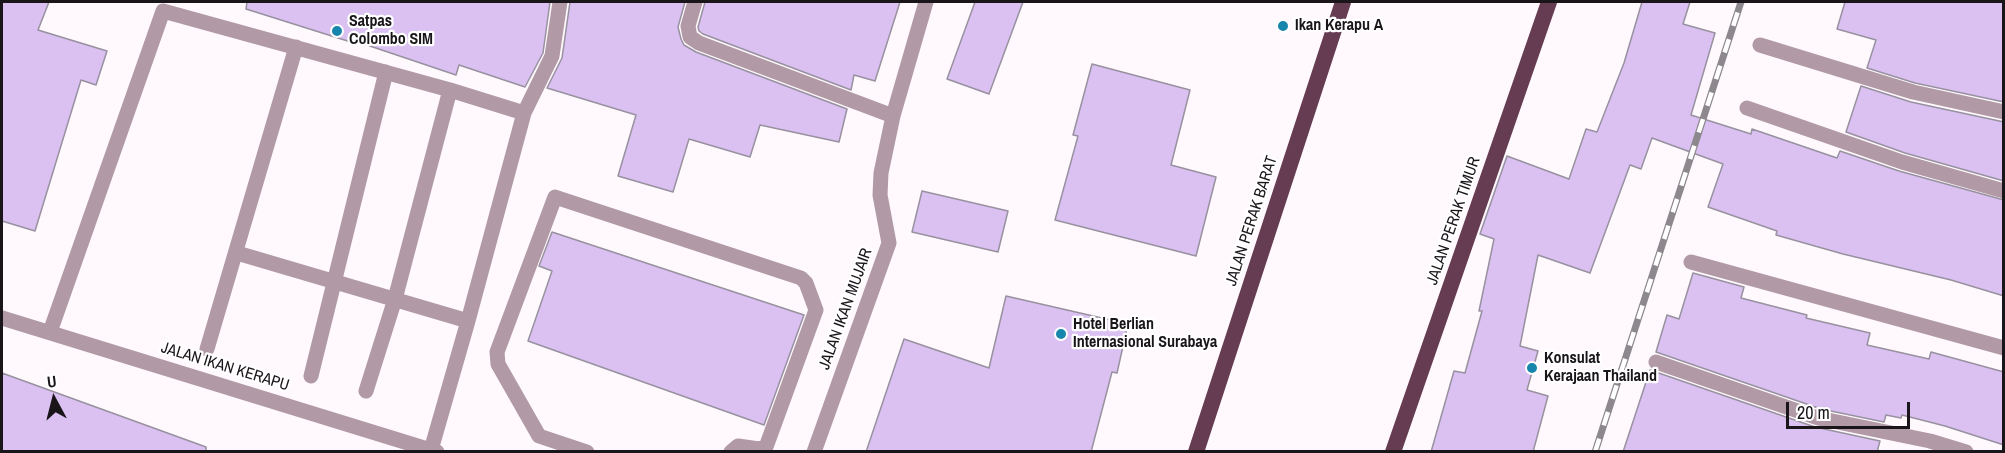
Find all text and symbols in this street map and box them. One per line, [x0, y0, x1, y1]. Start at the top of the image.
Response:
place label: Satpas Colombo SIM [349, 12, 433, 50]
place label: Ikan Kerapu A [1295, 16, 1383, 36]
marker: Ikan Kerapu A [1276, 19, 1290, 33]
marker: Satpas Colombo SIM [330, 24, 344, 38]
street label: JALAN PERAK BARAT [1222, 154, 1282, 288]
street label: JALAN PERAK TIMUR [1423, 154, 1485, 288]
street label: JALAN IKAN MUJAIR [815, 246, 877, 372]
place label: Hotel Berlian Internasional Surabaya [1073, 315, 1217, 353]
marker: Hotel Berlian Internasional Surabaya [1054, 327, 1068, 341]
street label: JALAN IKAN KERAPU [159, 338, 291, 396]
place label: Konsulat Kerajaan Thailand [1544, 349, 1657, 387]
marker: Konsulat Kerajaan Thailand [1525, 361, 1539, 375]
north arrow [24, 369, 84, 429]
text: U [46, 370, 58, 393]
scale bar [1789, 390, 1914, 428]
text: 20 m [1797, 400, 1830, 425]

